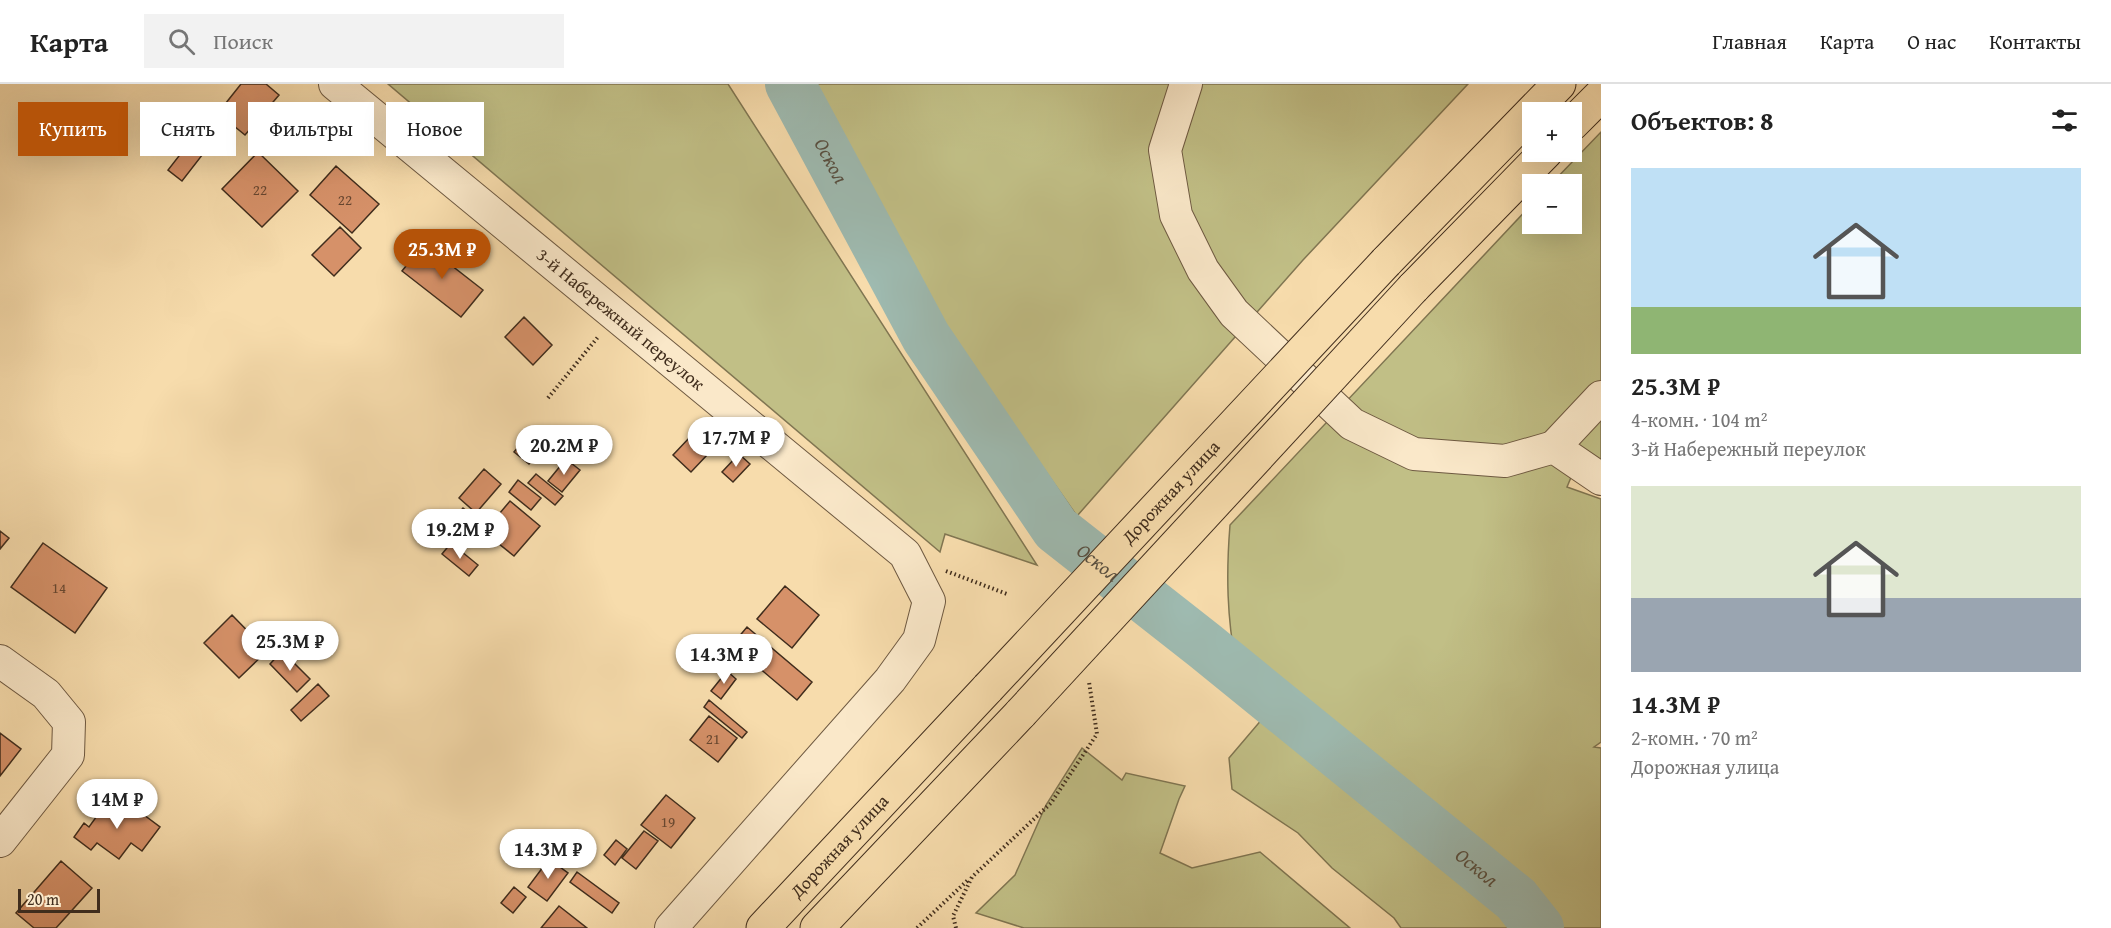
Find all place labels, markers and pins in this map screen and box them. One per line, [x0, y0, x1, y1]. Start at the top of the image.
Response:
pin: 25.3M ₽ [387, 229, 497, 280]
pin: 17.7M ₽ [681, 417, 791, 468]
pin: 20.2M ₽ [509, 425, 619, 476]
pin: 19.2M ₽ [405, 509, 515, 560]
pin: 25.3M ₽ [235, 621, 345, 672]
pin: 14.3M ₽ [669, 634, 779, 685]
pin: 14M ₽ [75, 779, 159, 830]
pin: 14.3M ₽ [493, 829, 603, 880]

